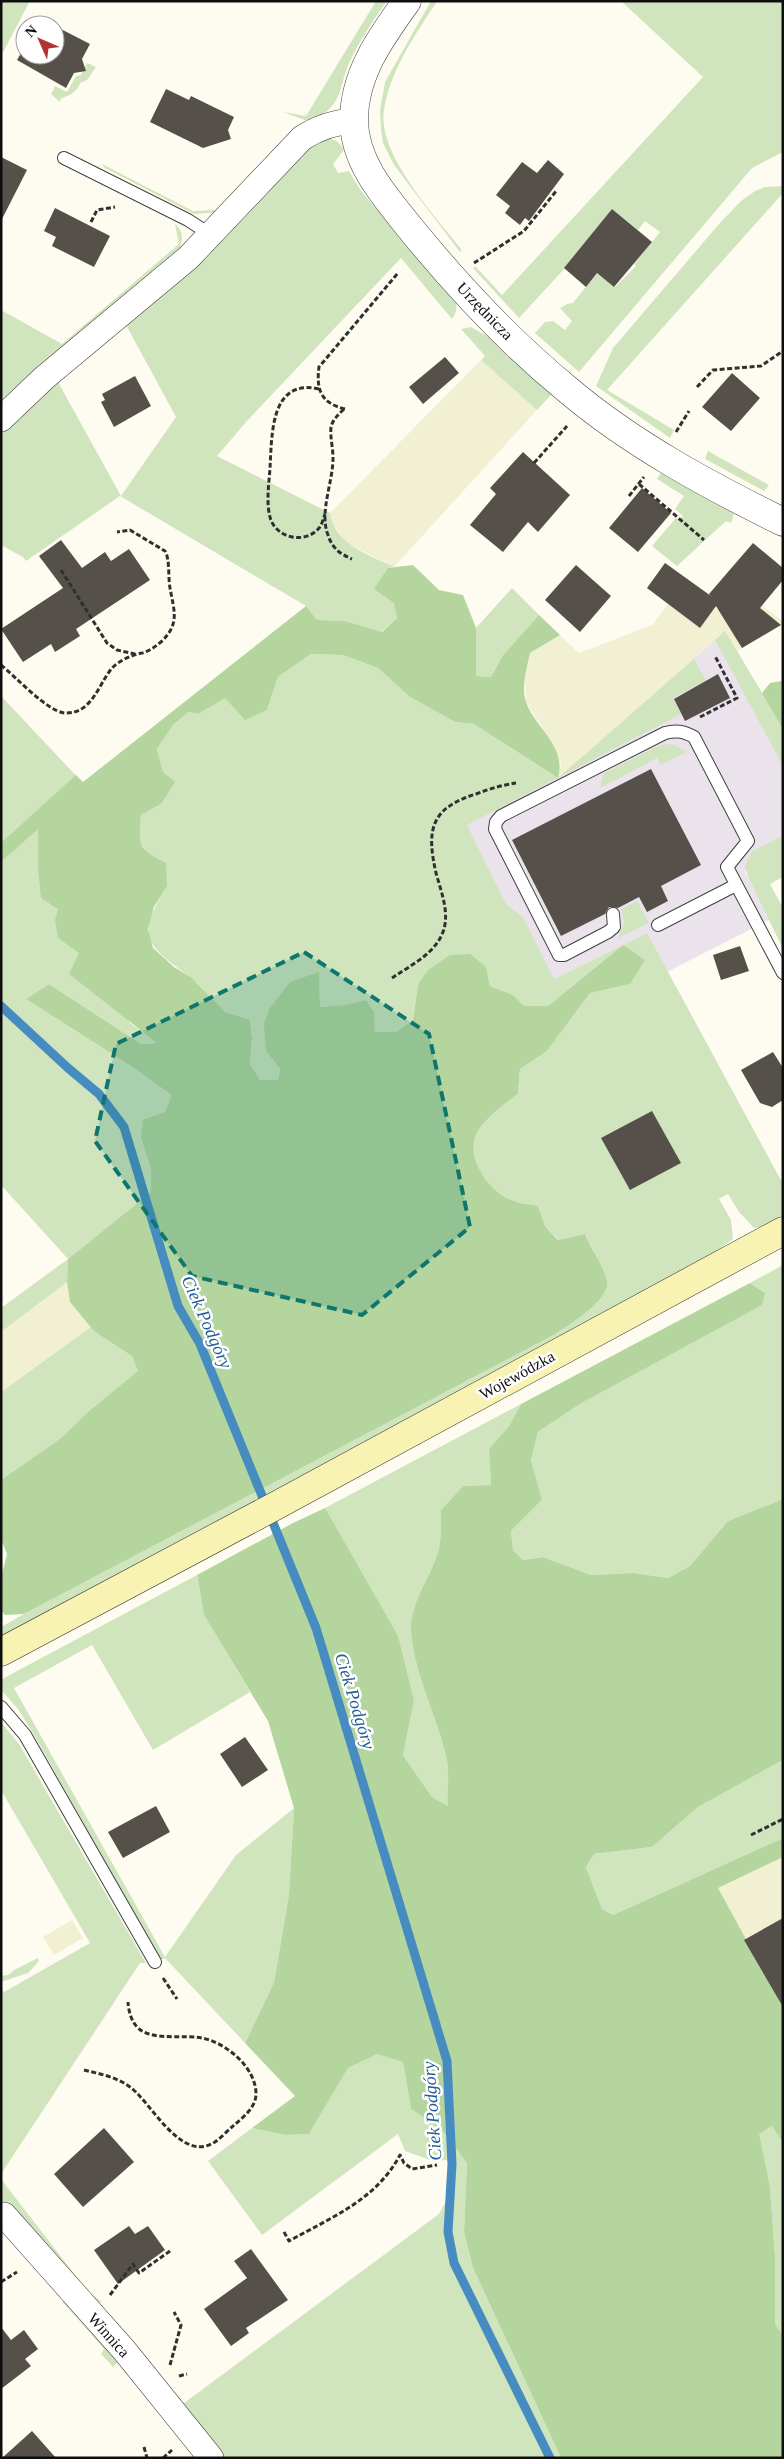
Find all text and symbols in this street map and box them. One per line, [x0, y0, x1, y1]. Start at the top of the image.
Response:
north arrow [15, 15, 65, 65]
text: N [22, 22, 40, 40]
street label: Urzędnicza [453, 279, 516, 344]
water label: Ciek Podgóry [178, 1272, 236, 1372]
street label: Wojewódzka [477, 1347, 558, 1403]
water label: Ciek Podgóry [331, 1651, 379, 1751]
water label: Ciek Podgóry [419, 2061, 445, 2161]
street label: Winnica [85, 2309, 133, 2361]

